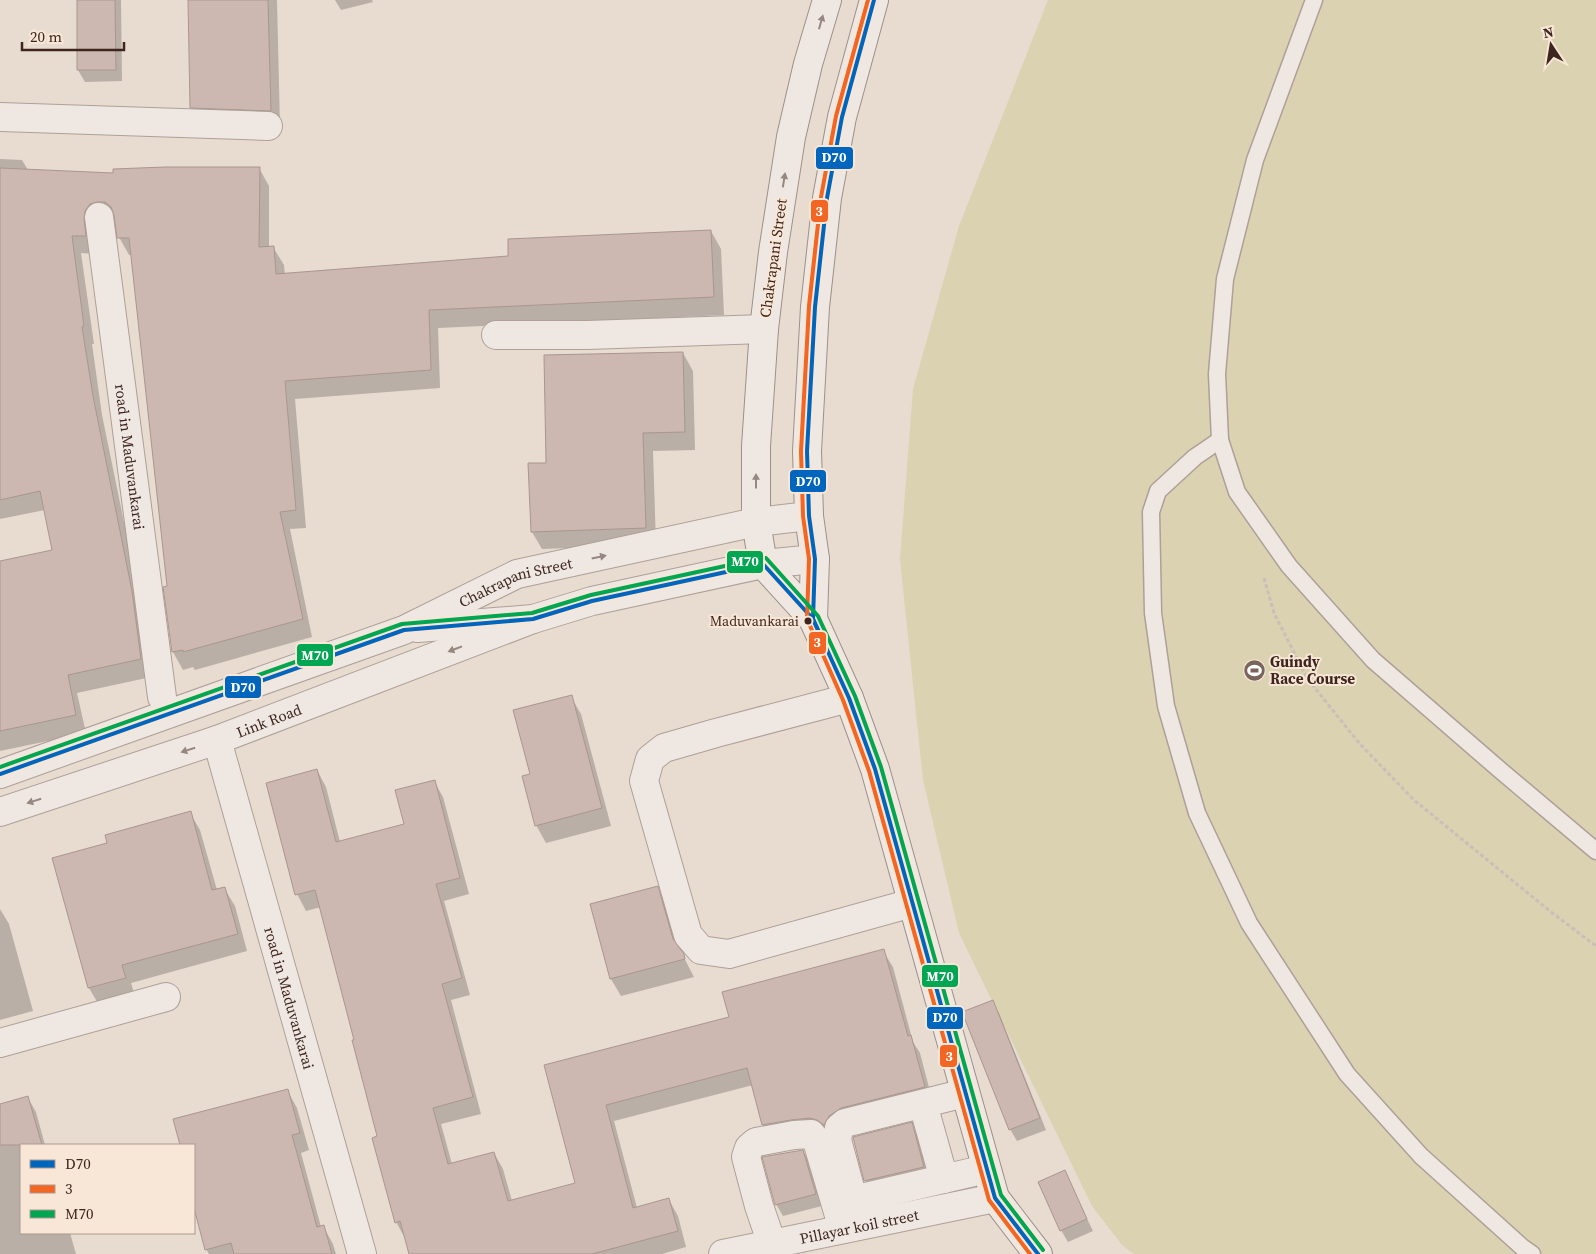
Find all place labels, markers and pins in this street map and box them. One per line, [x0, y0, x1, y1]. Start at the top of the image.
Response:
place label: Maduvankarai [710, 611, 799, 631]
marker: Maduvankarai [803, 616, 813, 626]
place label: Guindy Race Course [1270, 651, 1355, 689]
sports icon: Guindy Race Course [1242, 658, 1266, 682]

